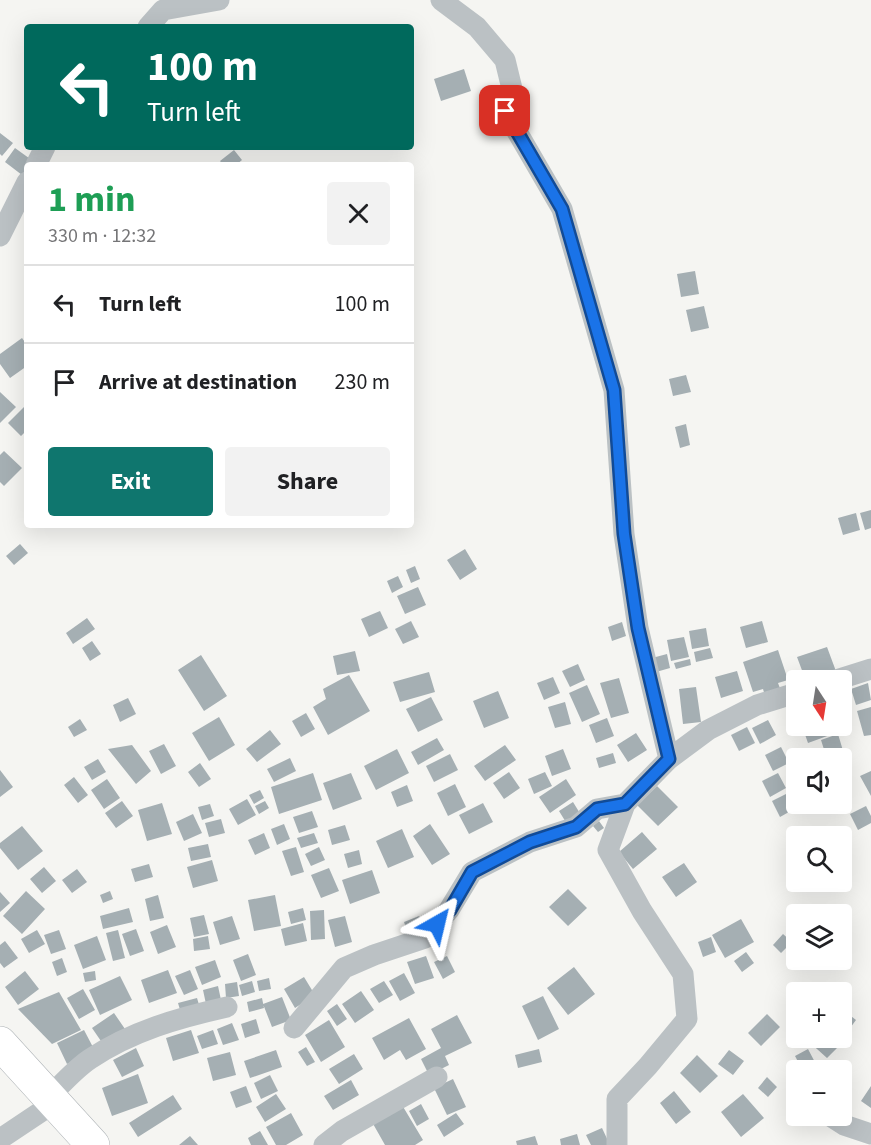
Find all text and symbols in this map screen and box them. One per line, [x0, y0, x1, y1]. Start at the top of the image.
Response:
text: 100 m [147, 37, 258, 97]
icon: left [48, 48, 126, 126]
pin [479, 85, 530, 136]
text: Turn left [147, 93, 241, 132]
icon: arrive [488, 94, 521, 127]
text: 1 min [48, 174, 136, 225]
button: close [327, 182, 390, 245]
text: 330 m · 12:32 [48, 222, 156, 250]
icon: left [48, 288, 81, 321]
text: Turn left [99, 288, 181, 320]
text: 100 m [335, 288, 390, 320]
icon: arrive [48, 366, 81, 399]
text: Arrive at destination [99, 366, 297, 398]
text: 230 m [335, 366, 390, 398]
button: Exit [48, 447, 213, 516]
button: Share [225, 447, 390, 516]
north arrow [786, 670, 852, 736]
map controls [786, 670, 852, 1126]
button: sound [786, 748, 852, 814]
button: search [786, 826, 852, 892]
position arrow [405, 892, 469, 956]
button: layers [786, 904, 852, 970]
button: + [786, 982, 852, 1048]
button: − [786, 1060, 852, 1126]

